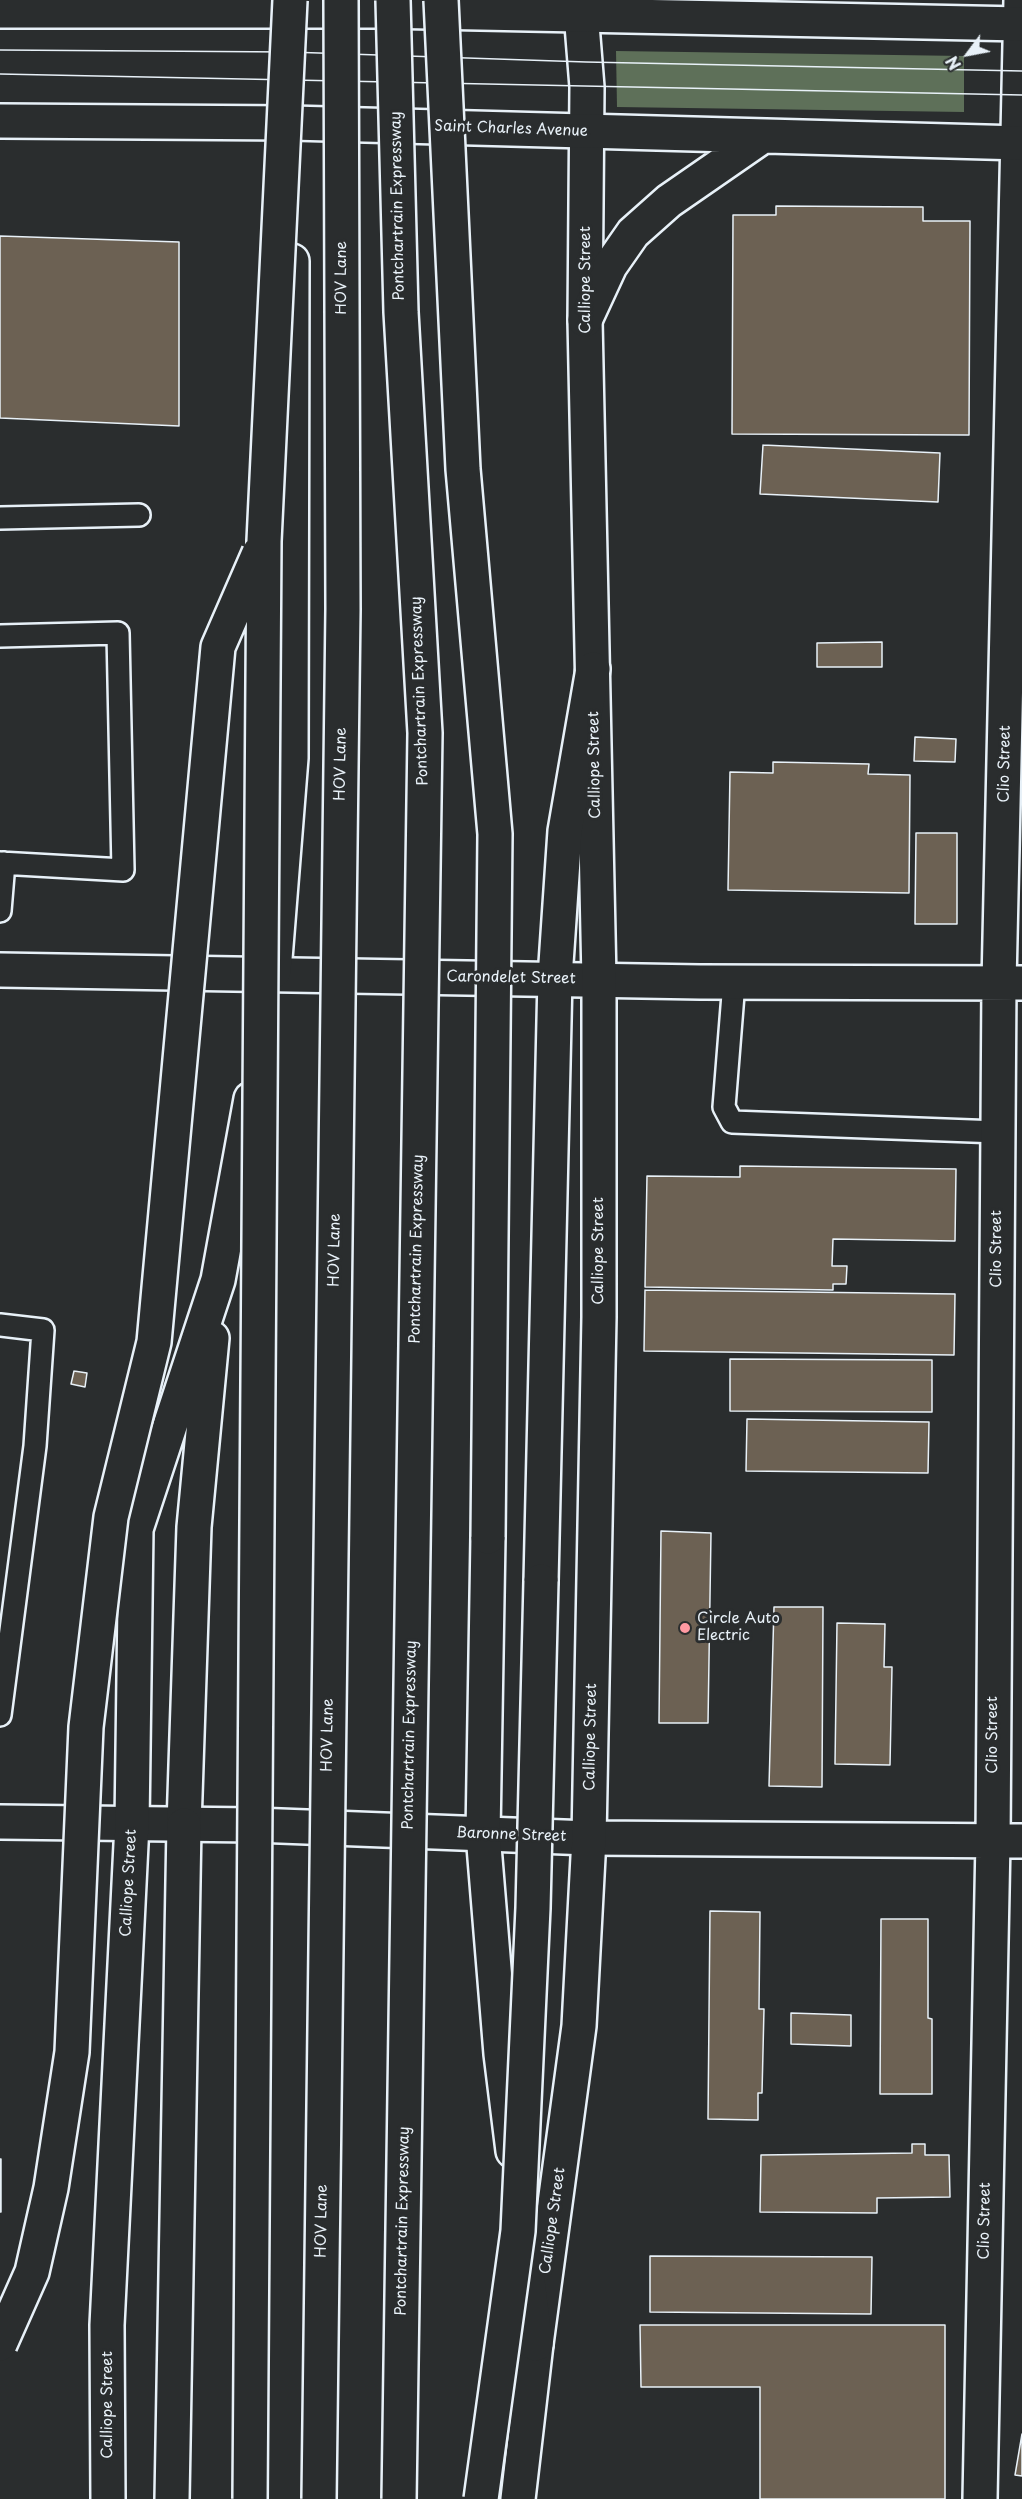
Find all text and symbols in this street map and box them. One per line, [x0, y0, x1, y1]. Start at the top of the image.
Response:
north arrow [938, 24, 998, 84]
text: N [939, 52, 966, 75]
street label: Pontchartrain Expressway [387, 111, 409, 301]
street label: Saint Charles Avenue [434, 117, 588, 141]
street label: Calliope Street [577, 226, 595, 334]
street label: HOV Lane [333, 241, 351, 315]
street label: Pontchartrain Expressway [408, 596, 432, 786]
street label: Calliope Street [585, 711, 605, 819]
street label: Clio Street [995, 725, 1015, 803]
street label: HOV Lane [331, 727, 351, 801]
street label: Carondelet Street [446, 968, 576, 988]
street label: Pontchartrain Expressway [406, 1154, 428, 1344]
street label: Calliope Street [590, 1197, 608, 1305]
street label: Clio Street [988, 1210, 1006, 1288]
street label: HOV Lane [325, 1213, 345, 1287]
place label: Circle Auto Electric [697, 1610, 780, 1645]
marker: Circle Auto Electric [678, 1621, 692, 1635]
street label: Pontchartrain Expressway [399, 1640, 421, 1830]
street label: Calliope Street [581, 1683, 601, 1791]
street label: Clio Street [984, 1696, 1002, 1774]
street label: HOV Lane [318, 1698, 338, 1772]
street label: Baronne Street [455, 1824, 567, 1846]
street label: Calliope Street [117, 1829, 141, 1937]
street label: Pontchartrain Expressway [392, 2126, 414, 2316]
street label: Calliope Street [537, 2166, 569, 2276]
street label: Clio Street [975, 2182, 995, 2260]
street label: HOV Lane [312, 2184, 332, 2258]
street label: Calliope Street [99, 2351, 117, 2459]

